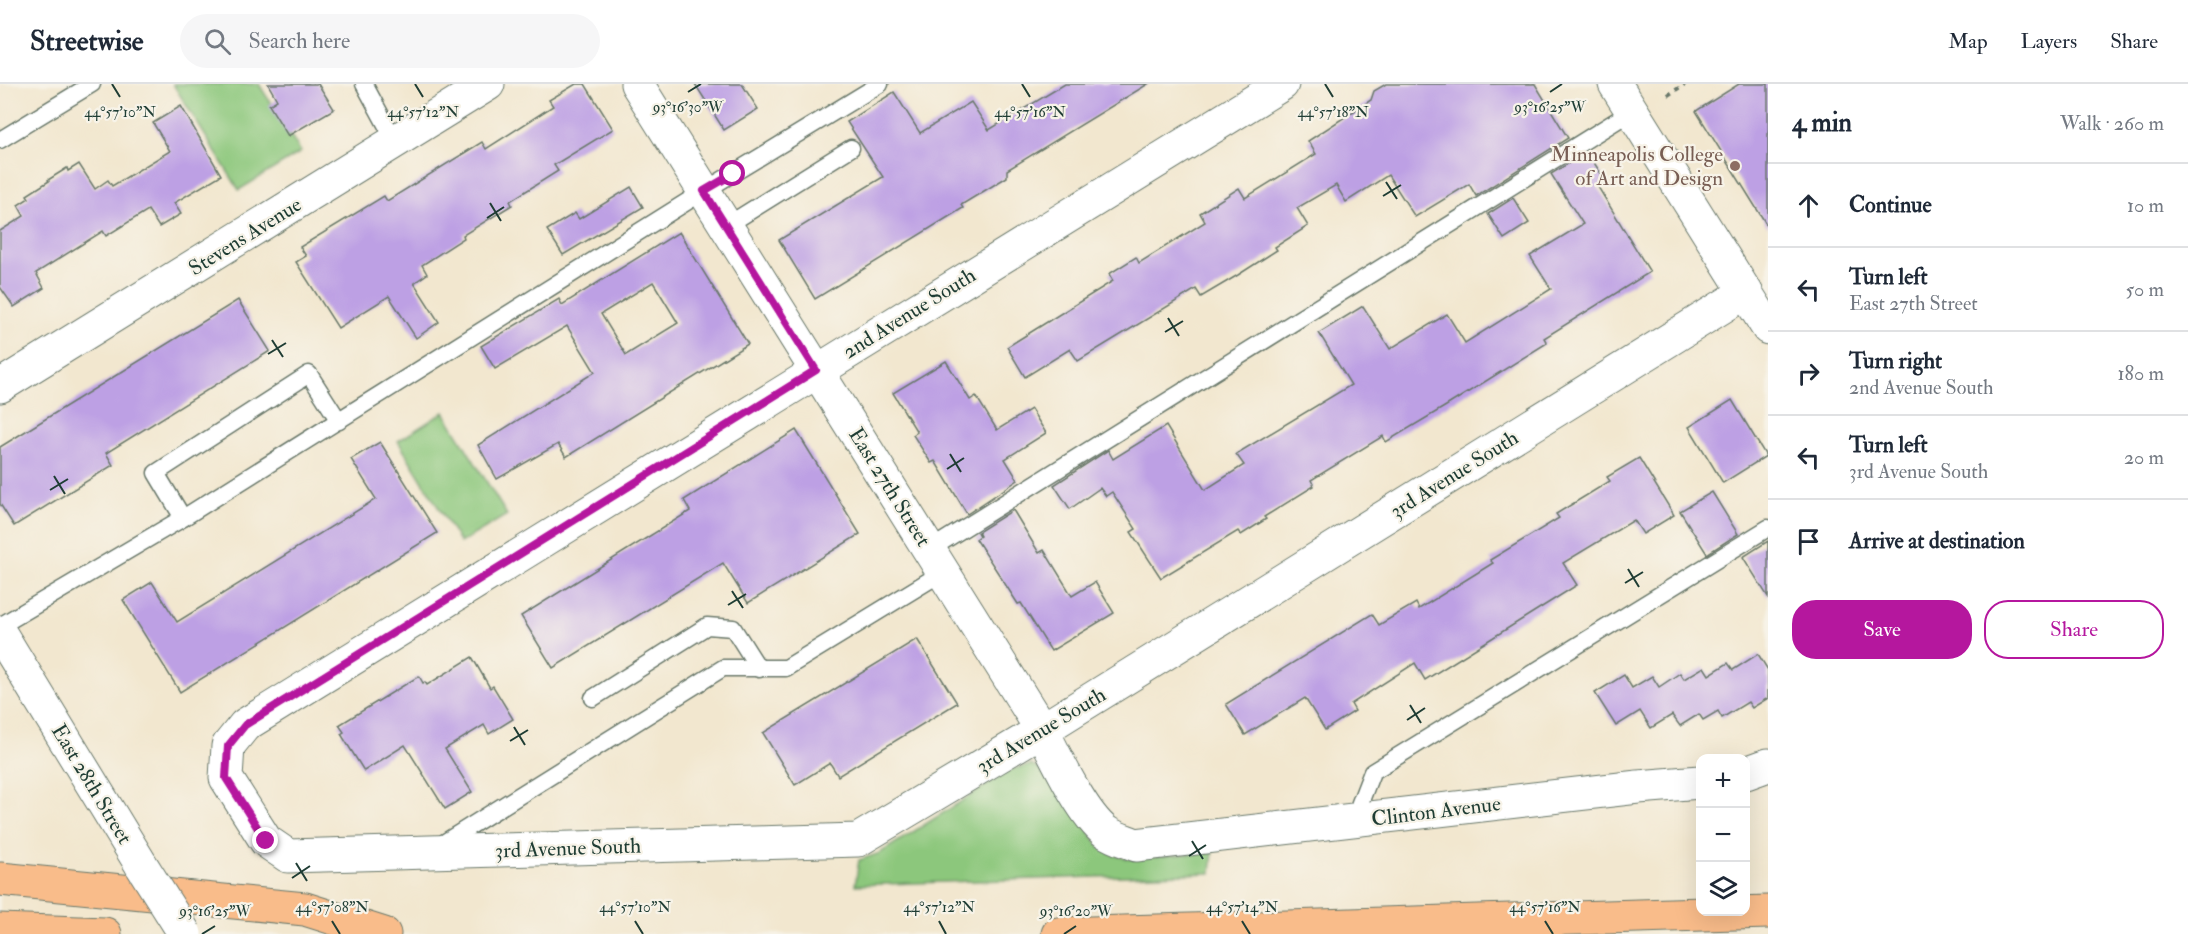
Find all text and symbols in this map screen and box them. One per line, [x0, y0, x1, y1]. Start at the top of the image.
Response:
search box [180, 14, 600, 68]
text: Streetwise [30, 24, 144, 59]
icon: search [201, 25, 234, 58]
text: Search here [249, 27, 350, 55]
text: Map [1948, 28, 1988, 55]
text: Layers [2021, 28, 2077, 55]
text: Share [2110, 28, 2158, 55]
text: 93°16'30"W [652, 98, 724, 117]
text: 93°16'25"W [1513, 98, 1586, 117]
text: 44°57'10"N [84, 103, 156, 122]
text: 44°57'12"N [387, 103, 459, 122]
text: 44°57'16"N [994, 103, 1066, 122]
text: 44°57'18"N [1297, 103, 1369, 122]
text: 4 min [1792, 107, 1852, 139]
text: Walk · 260 m [2060, 111, 2164, 136]
place label: Minneapolis College of Art and Design [1551, 141, 1723, 192]
marker: Minneapolis College of Art and Design [1728, 159, 1742, 173]
route start [719, 160, 745, 186]
icon: ahead [1792, 189, 1825, 222]
street label: Stevens Avenue [184, 191, 307, 282]
text: Continue [1849, 191, 1932, 219]
text: 10 m [2127, 193, 2164, 218]
street label: 2nd Avenue South [838, 262, 981, 365]
text: Turn left [1849, 263, 1928, 291]
icon: left [1792, 273, 1825, 306]
text: 50 m [2125, 277, 2164, 302]
text: East 27th Street [1849, 291, 1978, 316]
text: Turn right [1849, 347, 1942, 375]
icon: right [1792, 357, 1825, 390]
text: 180 m [2117, 361, 2164, 386]
text: 2nd Avenue South [1849, 375, 1994, 400]
street label: East 27th Street [842, 423, 937, 552]
street label: 3rd Avenue South [1385, 424, 1523, 525]
text: Turn left [1849, 431, 1928, 459]
icon: left [1792, 441, 1825, 474]
text: 20 m [2124, 445, 2164, 470]
text: 3rd Avenue South [1849, 459, 1988, 484]
icon: arrive [1792, 525, 1825, 558]
text: Arrive at destination [1849, 527, 2025, 555]
button: Save [1792, 600, 1972, 659]
button: Share [1984, 600, 2164, 659]
street label: 3rd Avenue South [972, 681, 1111, 780]
street label: East 28th Street [45, 719, 138, 849]
map controls [1696, 754, 1750, 916]
button: + [1696, 754, 1750, 808]
street label: Clinton Avenue [1370, 790, 1502, 833]
button: − [1696, 808, 1750, 862]
route end [252, 827, 278, 853]
street label: 3rd Avenue South [495, 832, 642, 865]
button: layers [1696, 862, 1750, 916]
text: 44°57'08"N [295, 898, 369, 917]
text: 44°57'10"N [599, 898, 671, 917]
text: 44°57'12"N [903, 898, 975, 917]
text: 44°57'14"N [1206, 898, 1279, 917]
text: 44°57'16"N [1509, 898, 1581, 917]
text: 93°16'25"W [178, 902, 251, 921]
text: 93°16'20"W [1039, 902, 1113, 921]

